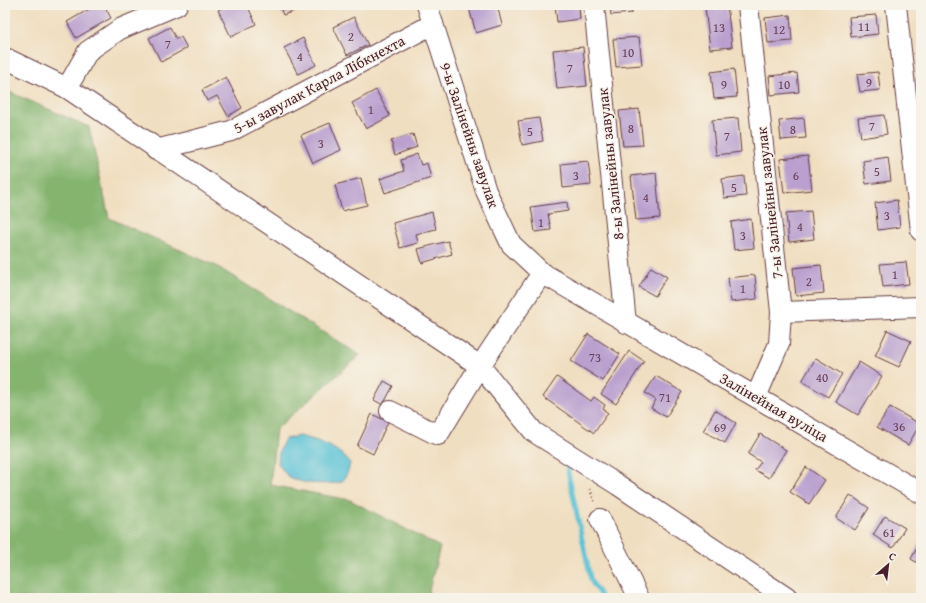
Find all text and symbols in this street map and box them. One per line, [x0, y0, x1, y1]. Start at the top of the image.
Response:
house number: 11 [858, 17, 870, 36]
house number: 13 [713, 18, 725, 37]
house number: 12 [773, 20, 785, 39]
house number: 2 [348, 27, 354, 46]
street label: 5-ы завулак Карла Лібкнехта [230, 29, 409, 138]
house number: 7 [165, 35, 171, 54]
house number: 10 [622, 43, 634, 62]
house number: 4 [297, 47, 303, 66]
street label: 9-ы Залінейны завулак [435, 59, 505, 211]
house number: 7 [567, 59, 573, 78]
house number: 9 [866, 73, 872, 92]
house number: 9 [721, 75, 727, 94]
house number: 10 [778, 75, 790, 94]
street label: 8-ы Залінейны завулак [592, 87, 628, 241]
house number: 1 [368, 100, 374, 119]
house number: 7 [869, 117, 875, 136]
house number: 8 [628, 119, 634, 138]
house number: 8 [790, 120, 796, 139]
house number: 5 [527, 122, 533, 141]
street label: 7-ы Залінейны завулак [751, 126, 787, 280]
house number: 7 [724, 127, 730, 146]
house number: 3 [318, 134, 324, 153]
house number: 5 [874, 162, 880, 181]
house number: 3 [573, 166, 579, 185]
house number: 6 [793, 166, 799, 185]
house number: 5 [731, 178, 737, 197]
house number: 4 [643, 188, 649, 207]
house number: 3 [884, 206, 890, 225]
house number: 1 [538, 213, 544, 232]
house number: 4 [797, 217, 803, 236]
house number: 3 [740, 226, 746, 245]
house number: 1 [892, 265, 898, 284]
house number: 2 [806, 272, 812, 291]
house number: 1 [740, 279, 746, 298]
house number: 73 [589, 348, 601, 367]
street label: Залінейная вуліца [716, 367, 833, 447]
house number: 40 [816, 368, 828, 387]
house number: 71 [659, 388, 671, 407]
house number: 36 [893, 417, 905, 436]
house number: 69 [714, 418, 726, 437]
house number: 61 [883, 523, 895, 542]
north arrow [868, 545, 908, 585]
text: С [886, 548, 899, 565]

